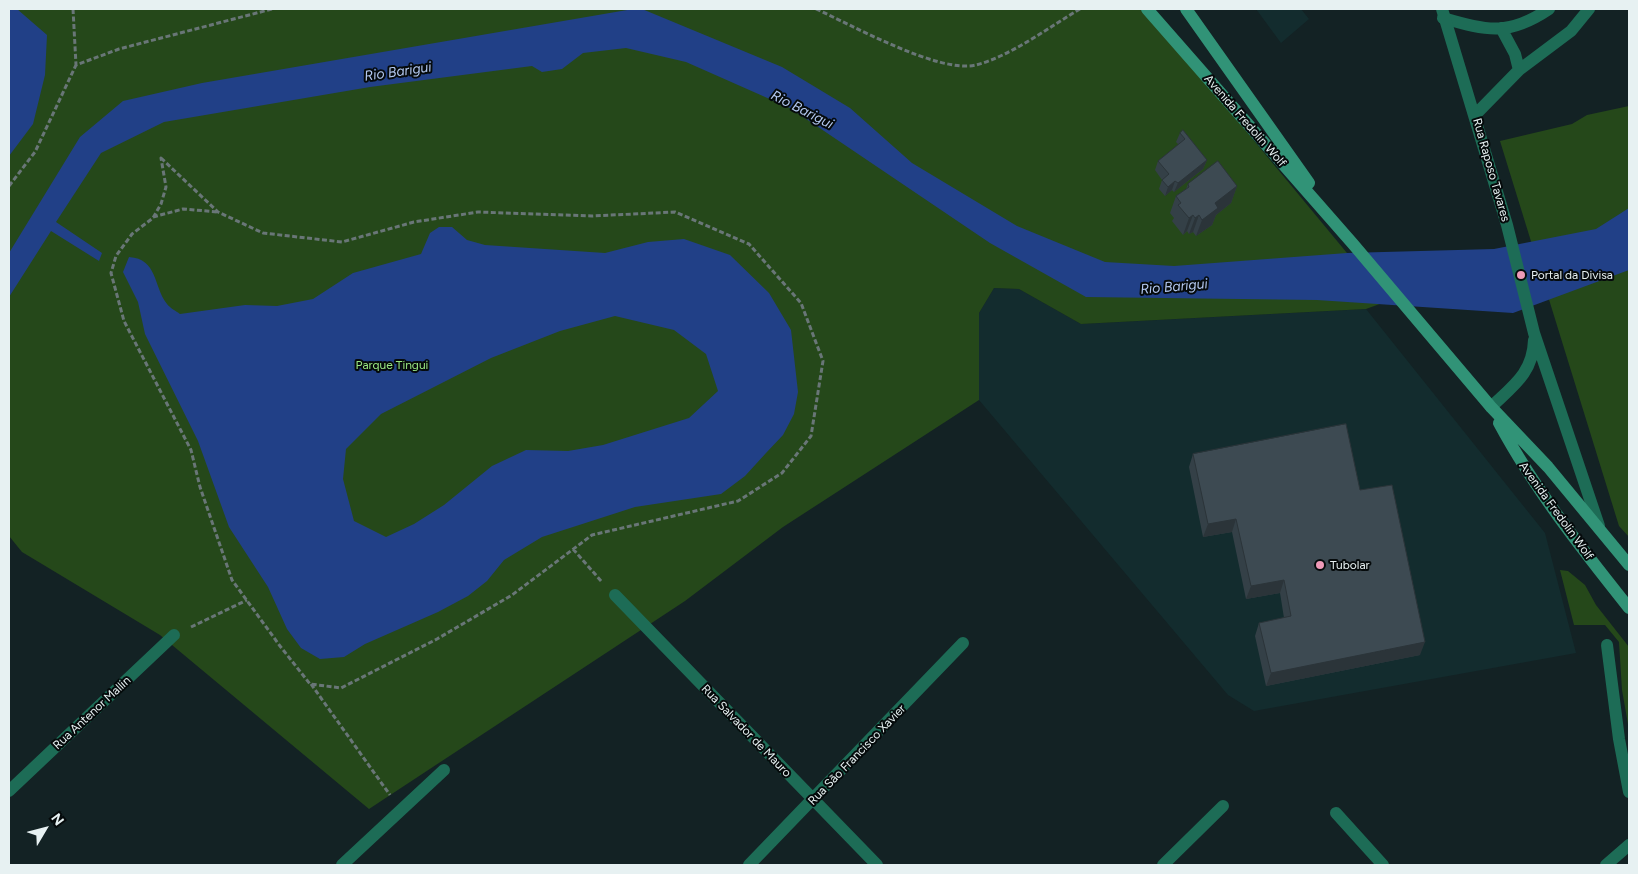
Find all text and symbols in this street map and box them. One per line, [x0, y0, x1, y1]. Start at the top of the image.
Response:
water label: Rio Barigui [363, 59, 433, 85]
street label: Avenida Fredolin Wolf [1201, 72, 1289, 170]
water label: Rio Barigui [768, 87, 836, 133]
street label: Rua Raposo Tavares [1469, 117, 1513, 223]
place label: Portal da Divisa [1531, 268, 1613, 282]
marker: Portal da Divisa [1515, 269, 1527, 281]
water label: Rio Barigui [1140, 276, 1208, 298]
park label: Parque Tingui [356, 358, 428, 372]
street label: Avenida Fredolin Wolf [1516, 459, 1596, 563]
place label: Tubolar [1330, 558, 1370, 572]
marker: Tubolar [1314, 559, 1326, 571]
street label: Rua Antenor Mallin [50, 673, 134, 753]
street label: Rua Salvador de Mauro [698, 682, 794, 780]
street label: Rua São Francisco Xavier [805, 702, 909, 808]
north arrow [20, 804, 70, 854]
text: N [47, 810, 67, 829]

